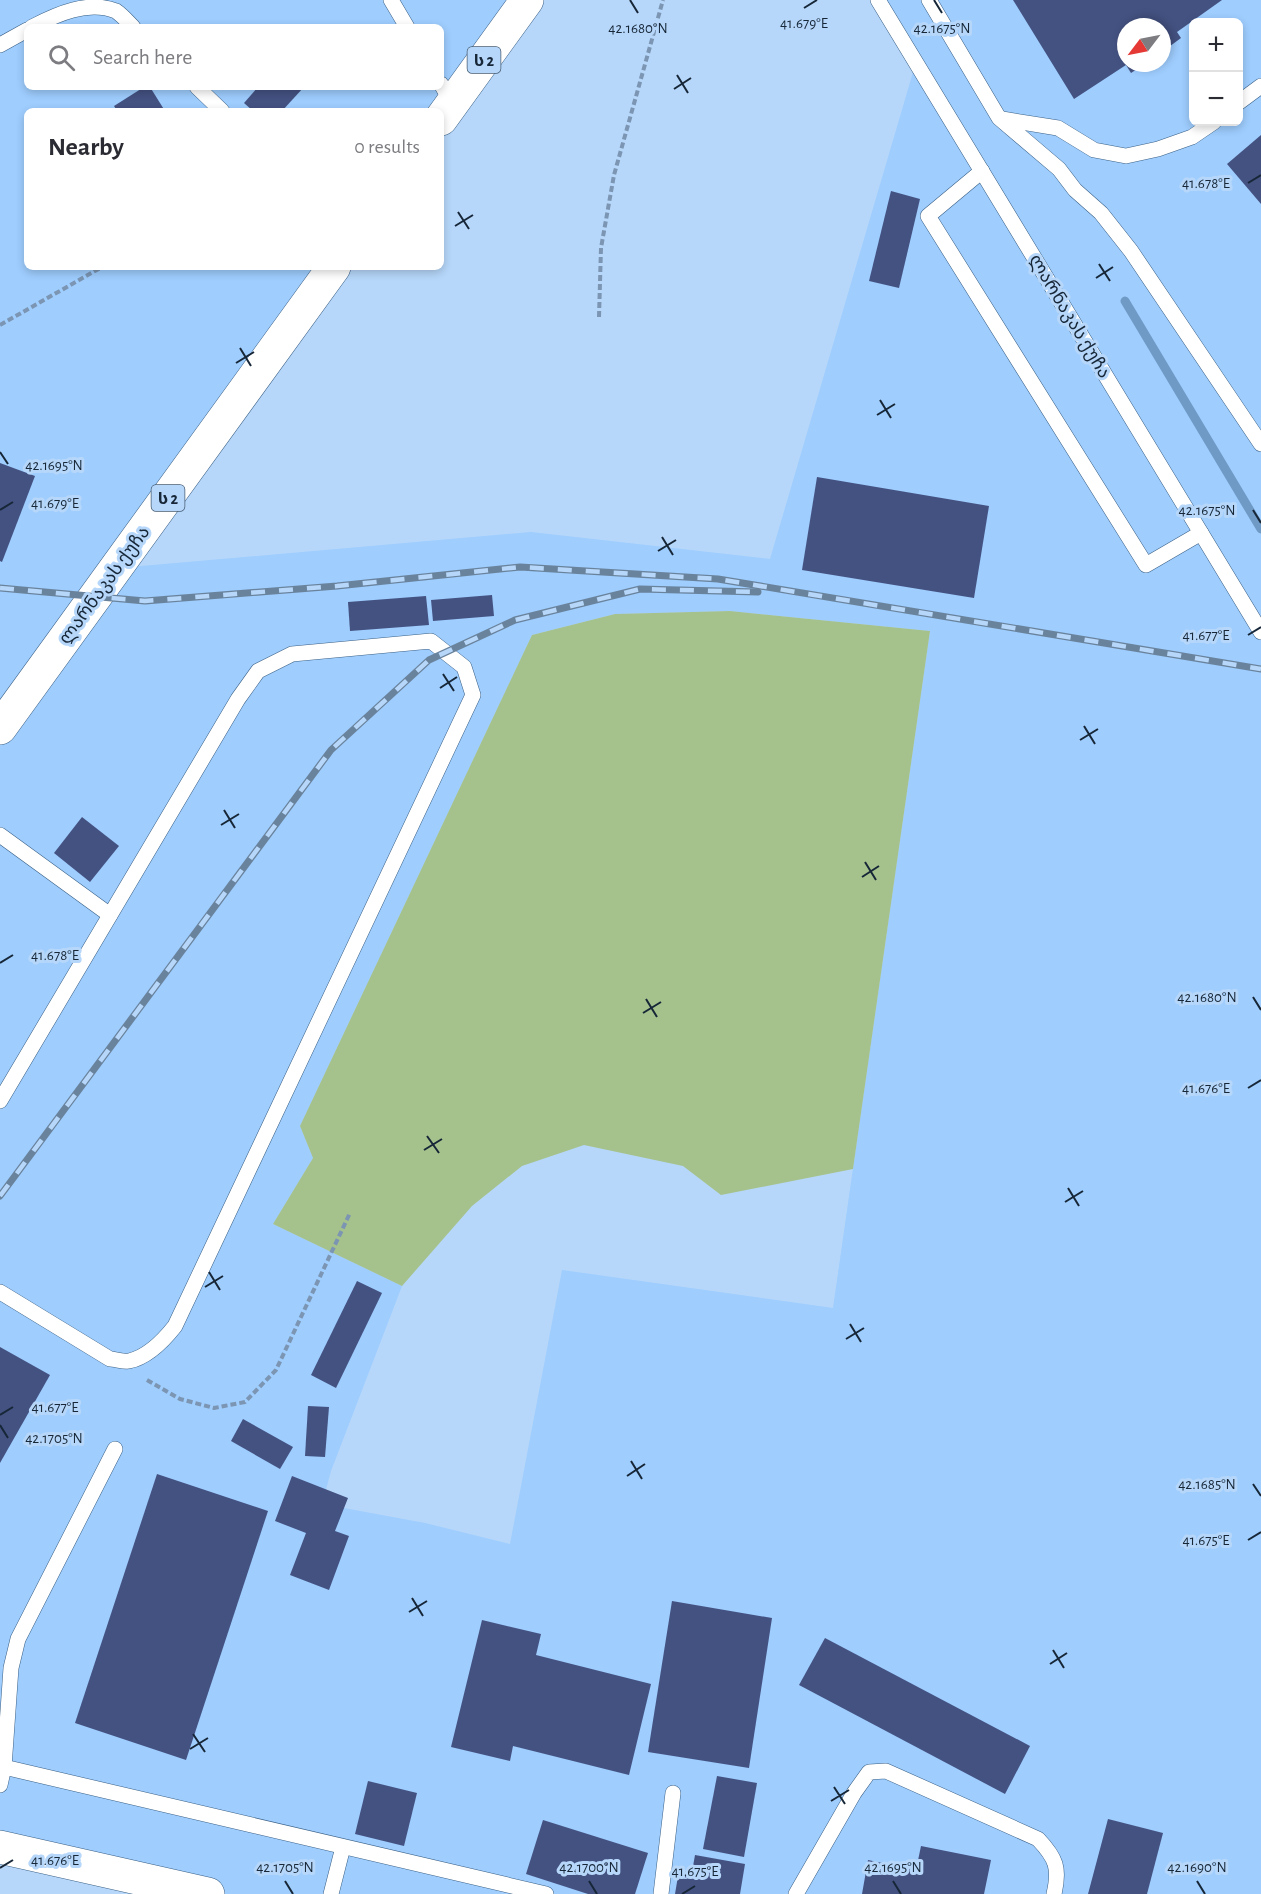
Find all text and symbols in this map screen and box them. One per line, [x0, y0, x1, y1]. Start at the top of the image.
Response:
text: 41.679°E [780, 16, 828, 31]
north arrow [1117, 18, 1171, 72]
map controls [1189, 18, 1243, 126]
button: + [1189, 18, 1243, 72]
text: 42.1680°N [608, 21, 668, 36]
text: 42.1675°N [914, 21, 970, 36]
search box [24, 24, 444, 90]
icon: search [45, 41, 78, 74]
text: Search here [93, 46, 192, 68]
road number: ს 2 [468, 47, 500, 73]
button: − [1189, 72, 1243, 126]
text: Nearby [48, 134, 124, 160]
text: 0 results [354, 137, 420, 157]
text: 41.678°E [1182, 176, 1230, 191]
street label: ლარნაკას ქუჩა [1024, 251, 1114, 382]
text: 42.1695°N [25, 458, 83, 473]
road number: ს 2 [152, 485, 184, 511]
text: 41.679°E [31, 496, 79, 511]
text: 42.1675°N [1179, 503, 1235, 518]
street label: ლარნაკას ქუჩა [55, 523, 154, 648]
text: 41.677°E [1183, 628, 1230, 643]
text: 41.678°E [31, 948, 79, 963]
text: 42.1680°N [1177, 990, 1237, 1005]
text: 41.676°E [1182, 1081, 1230, 1096]
text: 41.677°E [32, 1400, 79, 1415]
text: 42.1705°N [25, 1431, 83, 1446]
text: 42.1685°N [1178, 1477, 1236, 1492]
text: 41.675°E [1182, 1533, 1230, 1548]
text: 41.676°E [31, 1853, 79, 1868]
text: 42.1705°N [256, 1860, 314, 1875]
text: 42.1700°N [559, 1860, 619, 1875]
text: 42.1695°N [864, 1860, 922, 1875]
text: 42.1690°N [1167, 1860, 1227, 1875]
text: 41.675°E [671, 1864, 719, 1879]

